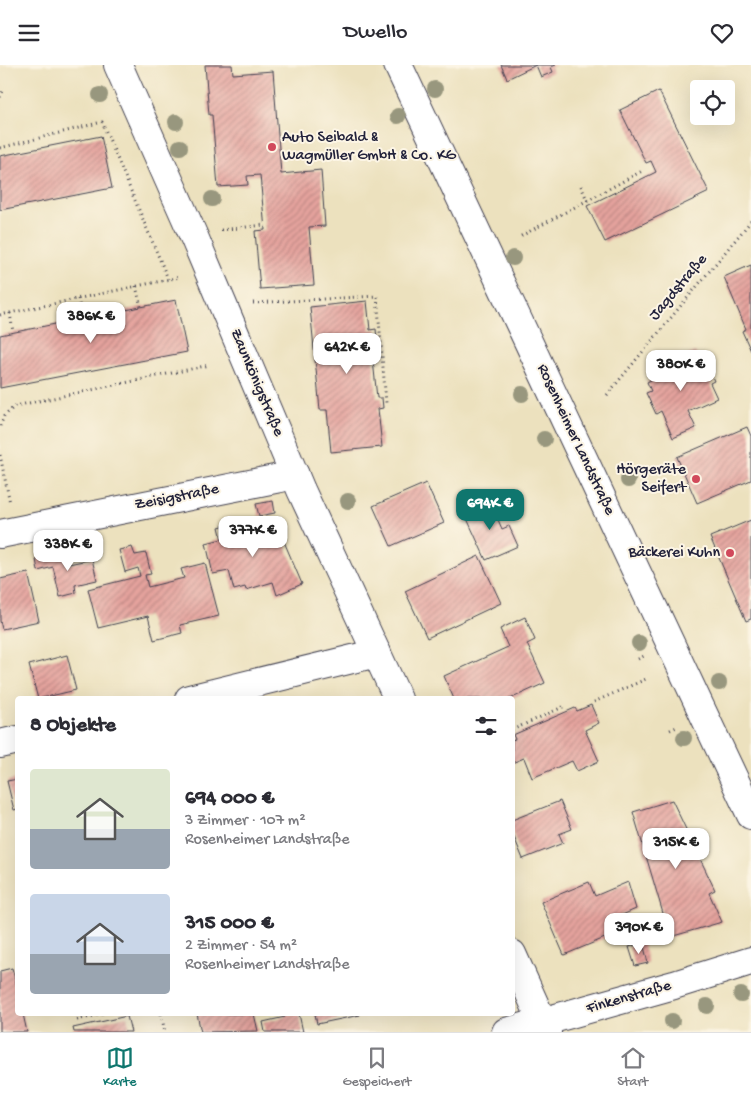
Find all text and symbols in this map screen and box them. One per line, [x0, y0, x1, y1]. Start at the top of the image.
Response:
icon: menu [15, 19, 43, 47]
icon: heart [708, 19, 736, 47]
text: Dwello [344, 20, 407, 46]
map controls [690, 80, 735, 125]
button: locate [690, 80, 735, 125]
place label: Auto Seibald & Wagmüller GmbH & Co. KG [282, 129, 457, 166]
marker: Auto Seibald & Wagmüller GmbH & Co. KG [266, 141, 278, 153]
street label: Jagdstraße [646, 250, 713, 325]
pin: 386K € [50, 301, 132, 344]
text: 386K € [67, 308, 115, 327]
street label: Zaunkönigstraße [225, 326, 287, 440]
pin: 642K € [306, 333, 388, 375]
text: 642K € [324, 339, 370, 358]
pin: 380K € [640, 349, 722, 392]
text: 380K € [657, 356, 705, 375]
street label: Rosenheimer Landstraße [532, 361, 619, 519]
place label: Hörgeräte Seifert [616, 461, 687, 498]
marker: Hörgeräte Seifert [690, 473, 702, 485]
street label: Zeisigstraße [133, 480, 221, 515]
pin: 694K € [449, 489, 531, 531]
text: 694K € [467, 495, 513, 514]
pin: 377K € [212, 515, 294, 558]
text: 377K € [229, 522, 277, 541]
pin: 338K € [27, 529, 109, 572]
text: 338K € [44, 536, 92, 555]
place label: Bäckerei Kuhn [627, 544, 720, 563]
marker: Bäckerei Kuhn [724, 547, 736, 559]
icon: filters [472, 712, 500, 740]
text: 8 Objekte [30, 714, 116, 739]
text: 694 000 € [185, 787, 274, 812]
icon: home [70, 789, 130, 849]
text: 3 Zimmer · 107 m² [185, 812, 306, 831]
pin: 315K € [635, 827, 717, 870]
text: Rosenheimer Landstraße [185, 831, 350, 850]
text: 315K € [653, 834, 699, 853]
text: 315 000 € [185, 912, 274, 937]
pin: 390K € [598, 913, 680, 955]
icon: home [70, 914, 130, 974]
text: 390K € [615, 919, 663, 938]
text: 2 Zimmer · 54 m² [185, 937, 297, 956]
text: Rosenheimer Landstraße [185, 956, 350, 975]
street label: Finkenstraße [584, 977, 674, 1019]
tab: Karte [103, 1044, 136, 1091]
tab: Gespeichert [343, 1044, 411, 1091]
tab: Start [617, 1044, 648, 1091]

